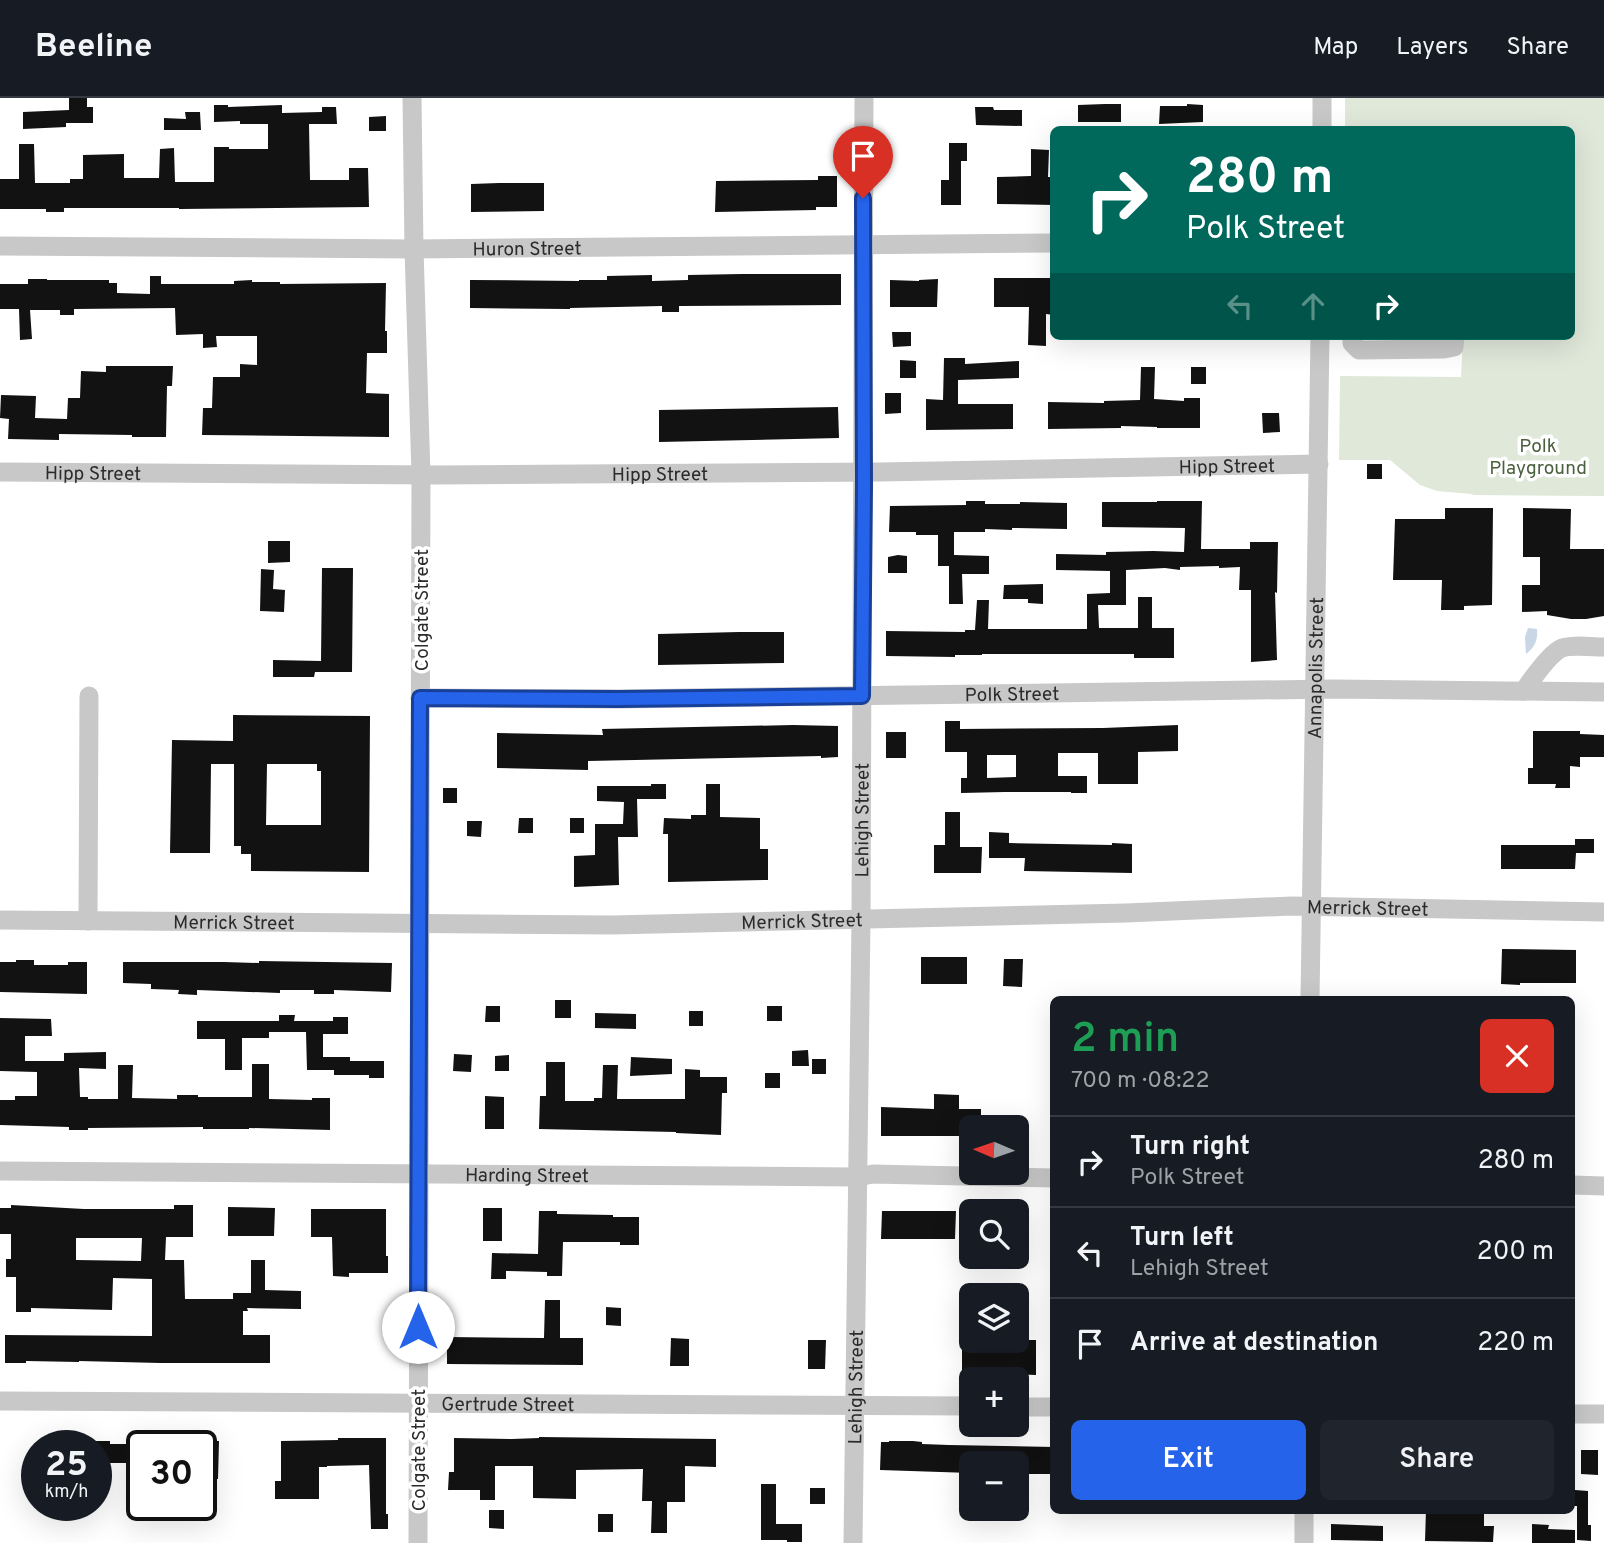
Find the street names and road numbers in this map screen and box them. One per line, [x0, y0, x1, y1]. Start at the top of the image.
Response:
street label: Huron Street [472, 237, 582, 262]
street label: Hipp Street [1179, 455, 1275, 481]
street label: Hipp Street [45, 462, 141, 487]
street label: Hipp Street [612, 463, 708, 488]
street label: Colgate Street [411, 549, 435, 671]
street label: Annapolis Street [1304, 597, 1330, 739]
street label: Polk Street [965, 683, 1059, 708]
street label: Lehigh Street [851, 763, 876, 877]
street label: Merrick Street [1307, 896, 1429, 923]
street label: Merrick Street [741, 909, 863, 936]
street label: Merrick Street [173, 911, 295, 936]
street label: Harding Street [465, 1164, 589, 1189]
street label: Lehigh Street [844, 1330, 870, 1445]
street label: Colgate Street [408, 1389, 432, 1511]
street label: Gertrude Street [441, 1393, 575, 1418]

